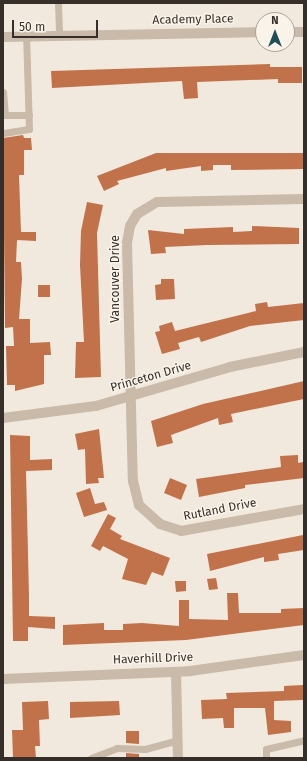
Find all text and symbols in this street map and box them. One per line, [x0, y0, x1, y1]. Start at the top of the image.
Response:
scale bar [14, 12, 100, 38]
street label: Academy Place [152, 12, 234, 28]
north arrow [255, 12, 295, 52]
text: N [271, 14, 279, 27]
text: 50 m [19, 20, 45, 34]
street label: Vancouver Drive [109, 235, 123, 323]
street label: Princeton Drive [109, 359, 193, 395]
street label: Rutland Drive [182, 496, 258, 524]
street label: Haverhill Drive [113, 650, 193, 668]

